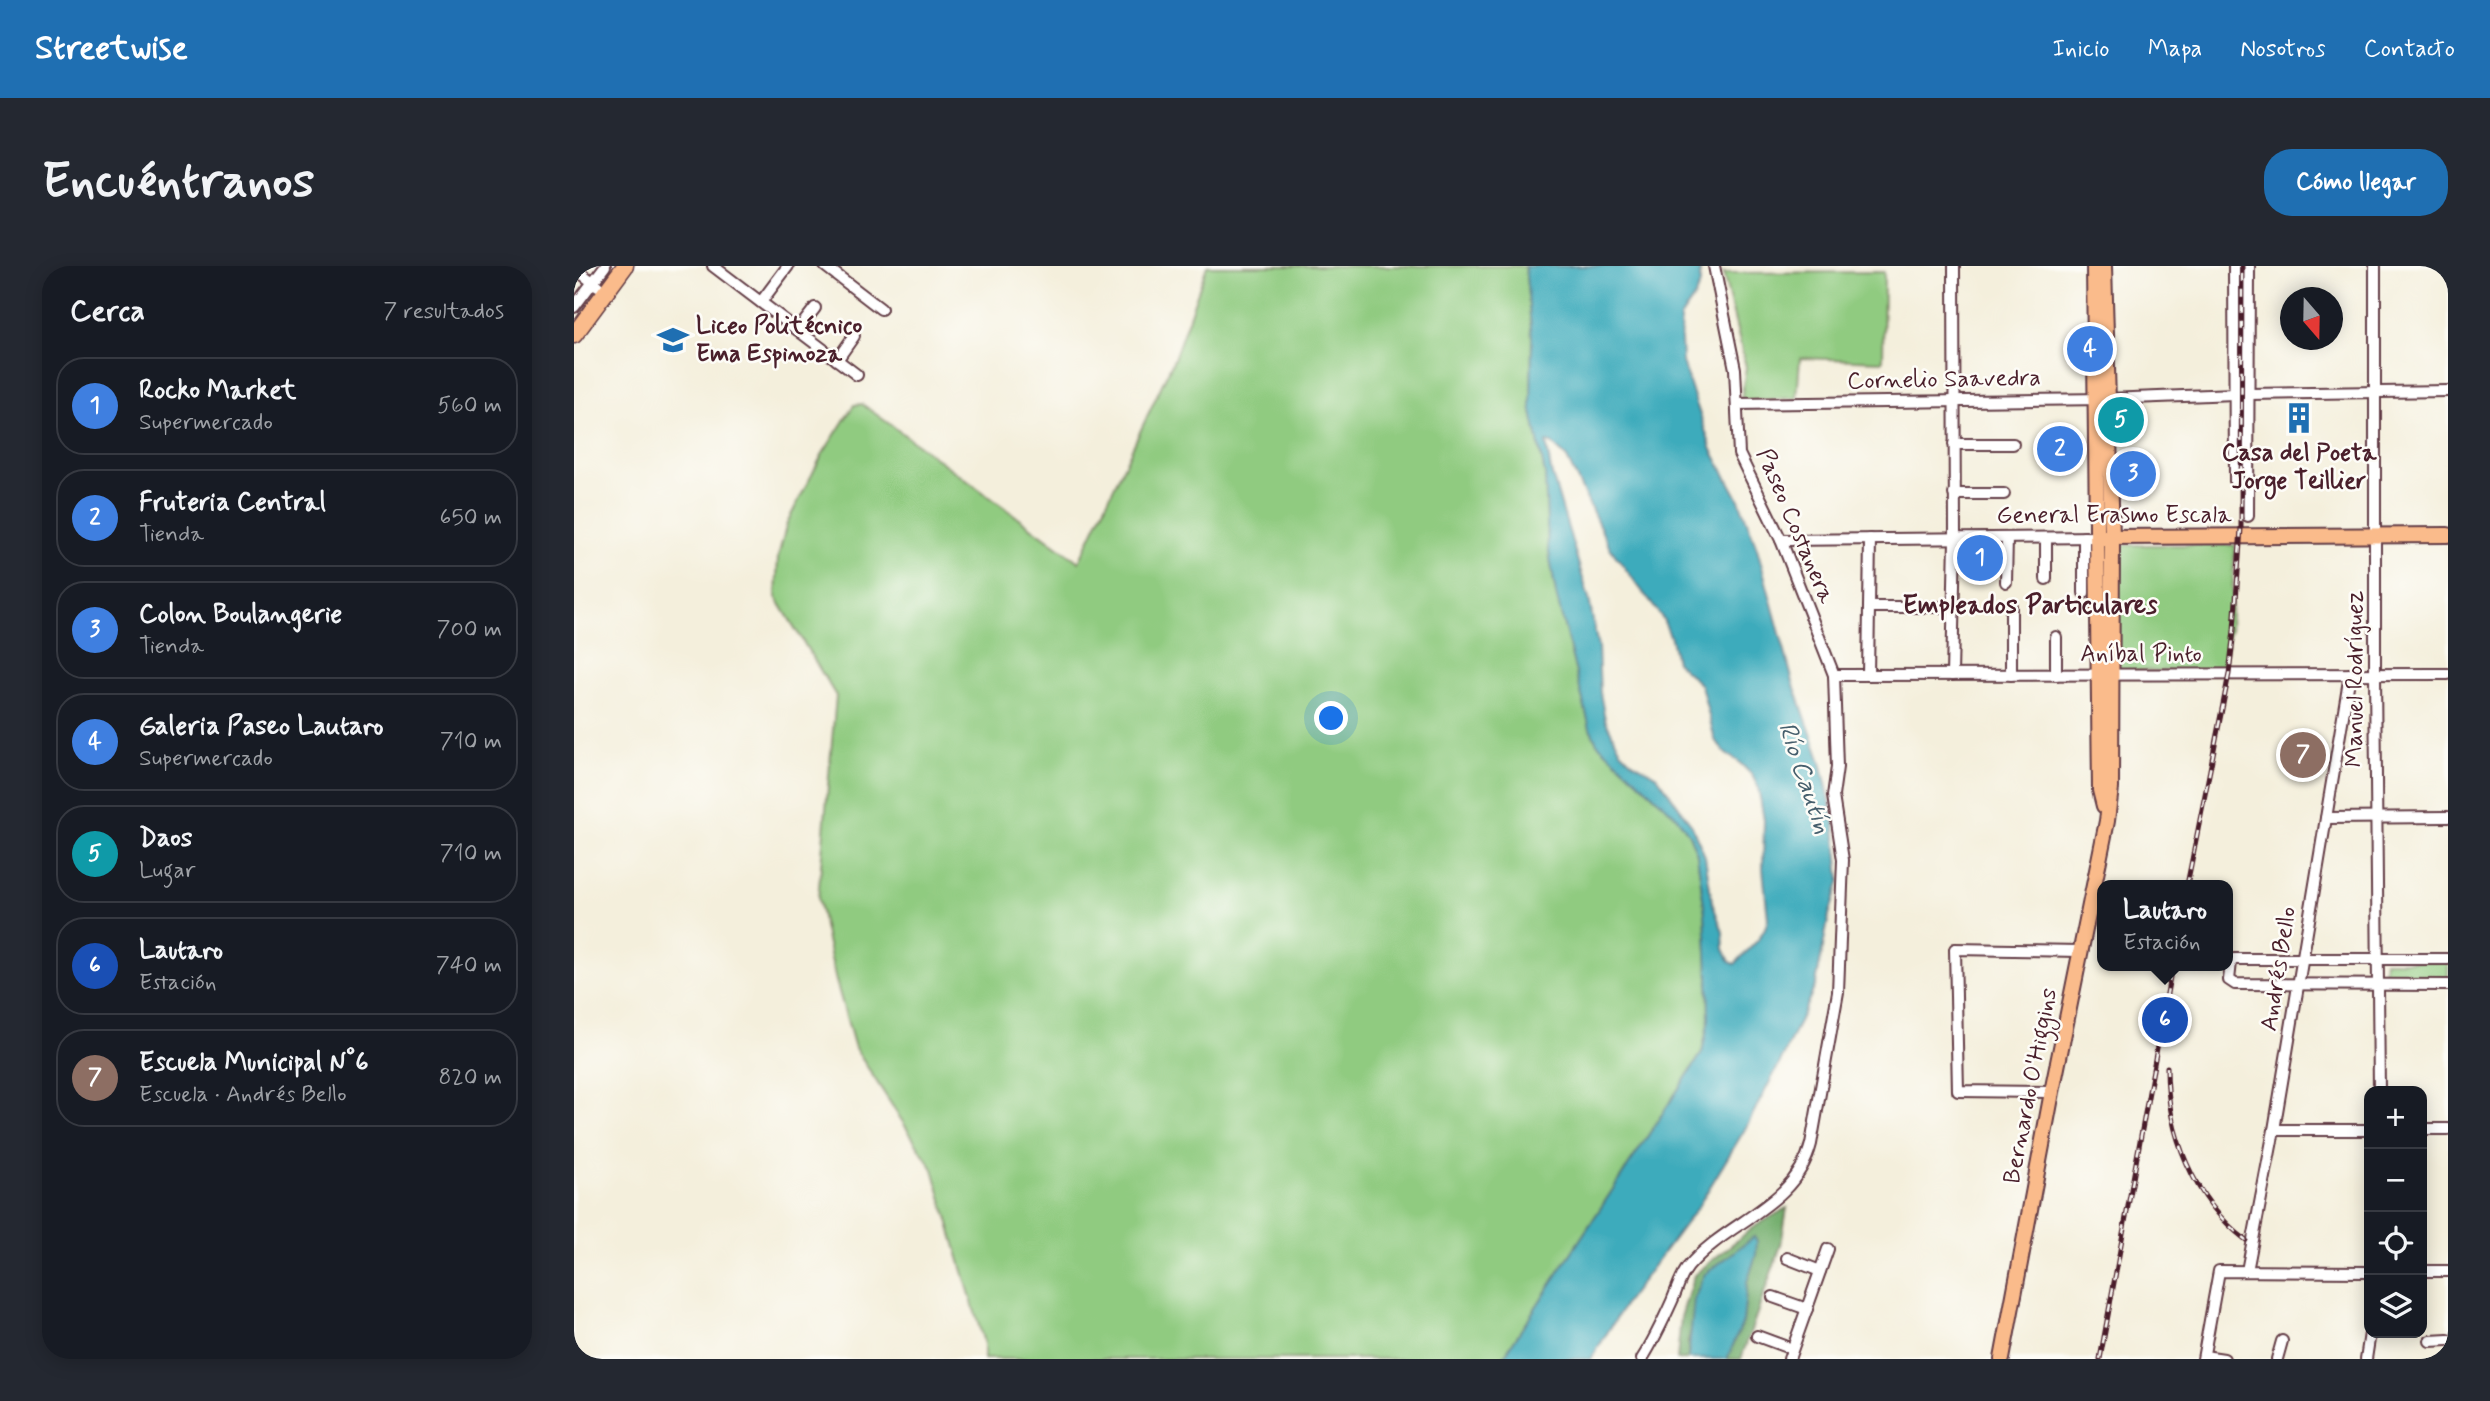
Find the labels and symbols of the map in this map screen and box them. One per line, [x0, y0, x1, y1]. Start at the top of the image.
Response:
north arrow [2280, 287, 2343, 350]
place label: Liceo Politécnico Ema Espinoza [696, 311, 862, 370]
school or university icon: Liceo Politécnico Ema Espinoza [656, 323, 690, 357]
pin: 4 [2067, 323, 2113, 375]
street label: Cornelio Saavedra [1847, 363, 2041, 397]
pin: 5 [2098, 394, 2144, 446]
building icon: Casa del Poeta Jorge Teillier [2282, 401, 2316, 435]
pin: 2 [2037, 423, 2083, 475]
place label: Casa del Poeta Jorge Teillier [2222, 438, 2377, 500]
street label: Paseo Costanera [1748, 444, 1842, 609]
pin: 3 [2110, 448, 2156, 500]
street label: General Erasmo Escala [1996, 500, 2232, 531]
pin: 1 [1957, 532, 2003, 584]
district label: Empleados Particulares [1903, 589, 2158, 623]
street label: Manuel Rodríguez [2340, 591, 2371, 767]
street label: Aníbal Pinto [2080, 639, 2202, 670]
your location [1314, 701, 1348, 735]
water label: Río Cautín [1769, 718, 1839, 838]
pin: 7 [2280, 729, 2326, 781]
street label: Andrés Bello [2254, 904, 2304, 1034]
street label: Bernardo O'Higgins [1997, 985, 2068, 1187]
pin: 6 [2142, 994, 2188, 1046]

